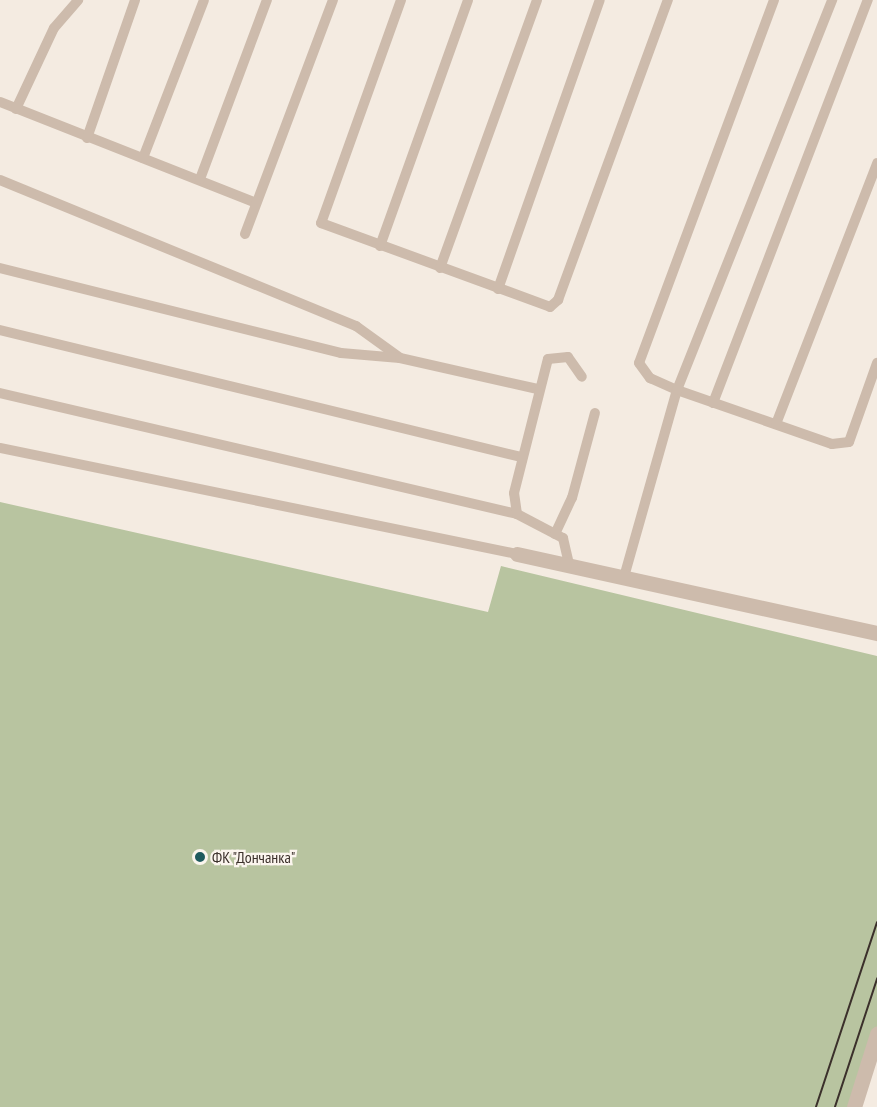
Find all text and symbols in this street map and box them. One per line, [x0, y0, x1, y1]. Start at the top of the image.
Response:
place label: ФК "Дончанка" [212, 847, 296, 867]
marker: ФК "Дончанка" [193, 850, 207, 864]

